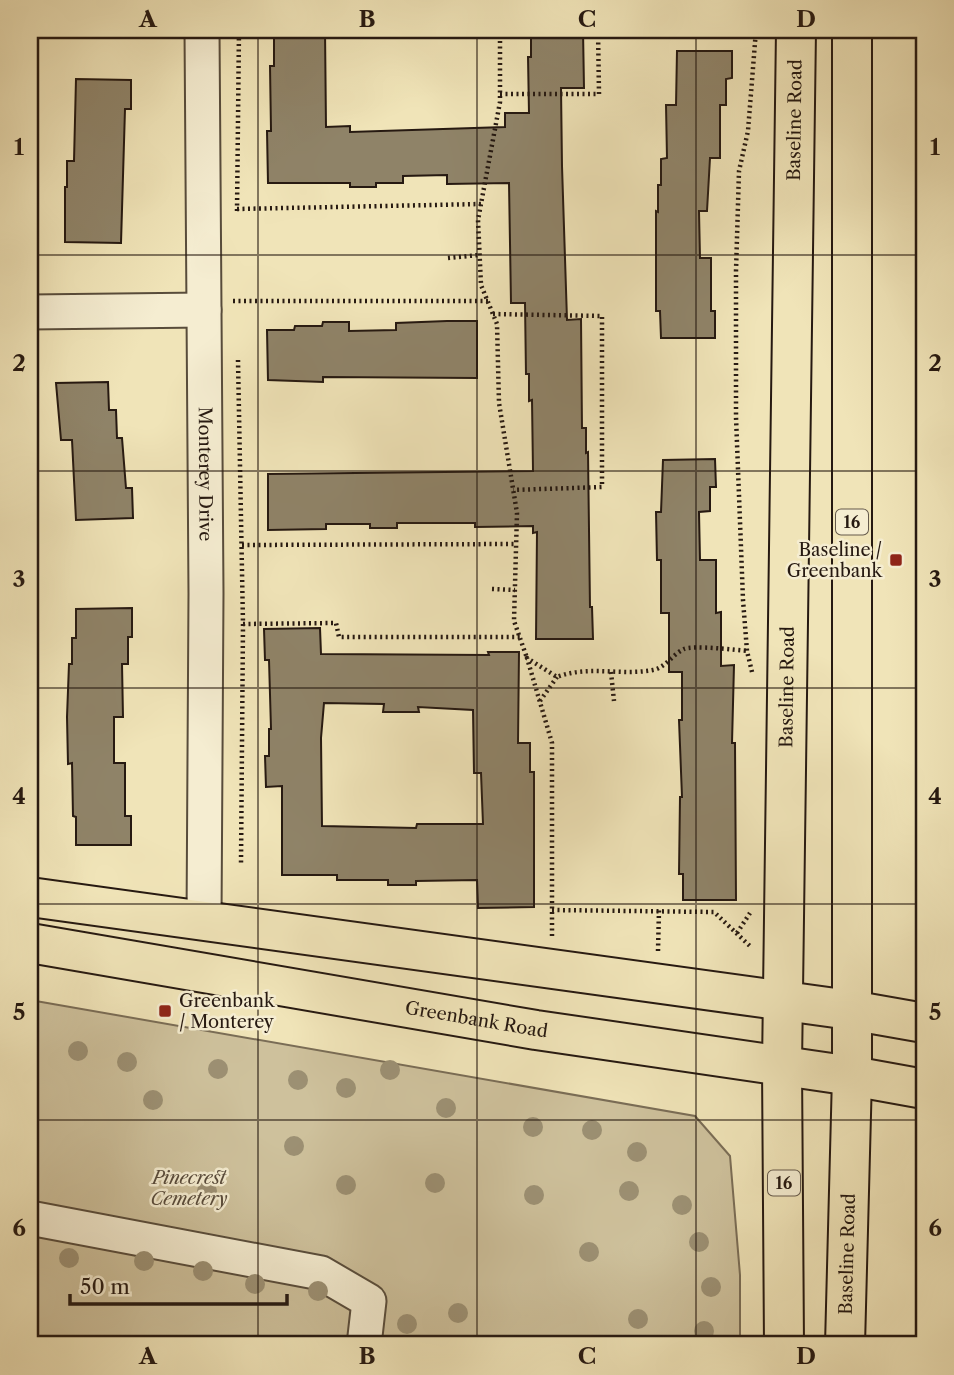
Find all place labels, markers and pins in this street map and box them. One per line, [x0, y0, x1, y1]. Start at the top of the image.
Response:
place label: Baseline / Greenbank [787, 539, 884, 582]
marker: Baseline / Greenbank [888, 552, 904, 568]
place label: Greenbank / Monterey [179, 990, 276, 1033]
marker: Greenbank / Monterey [157, 1003, 173, 1019]

